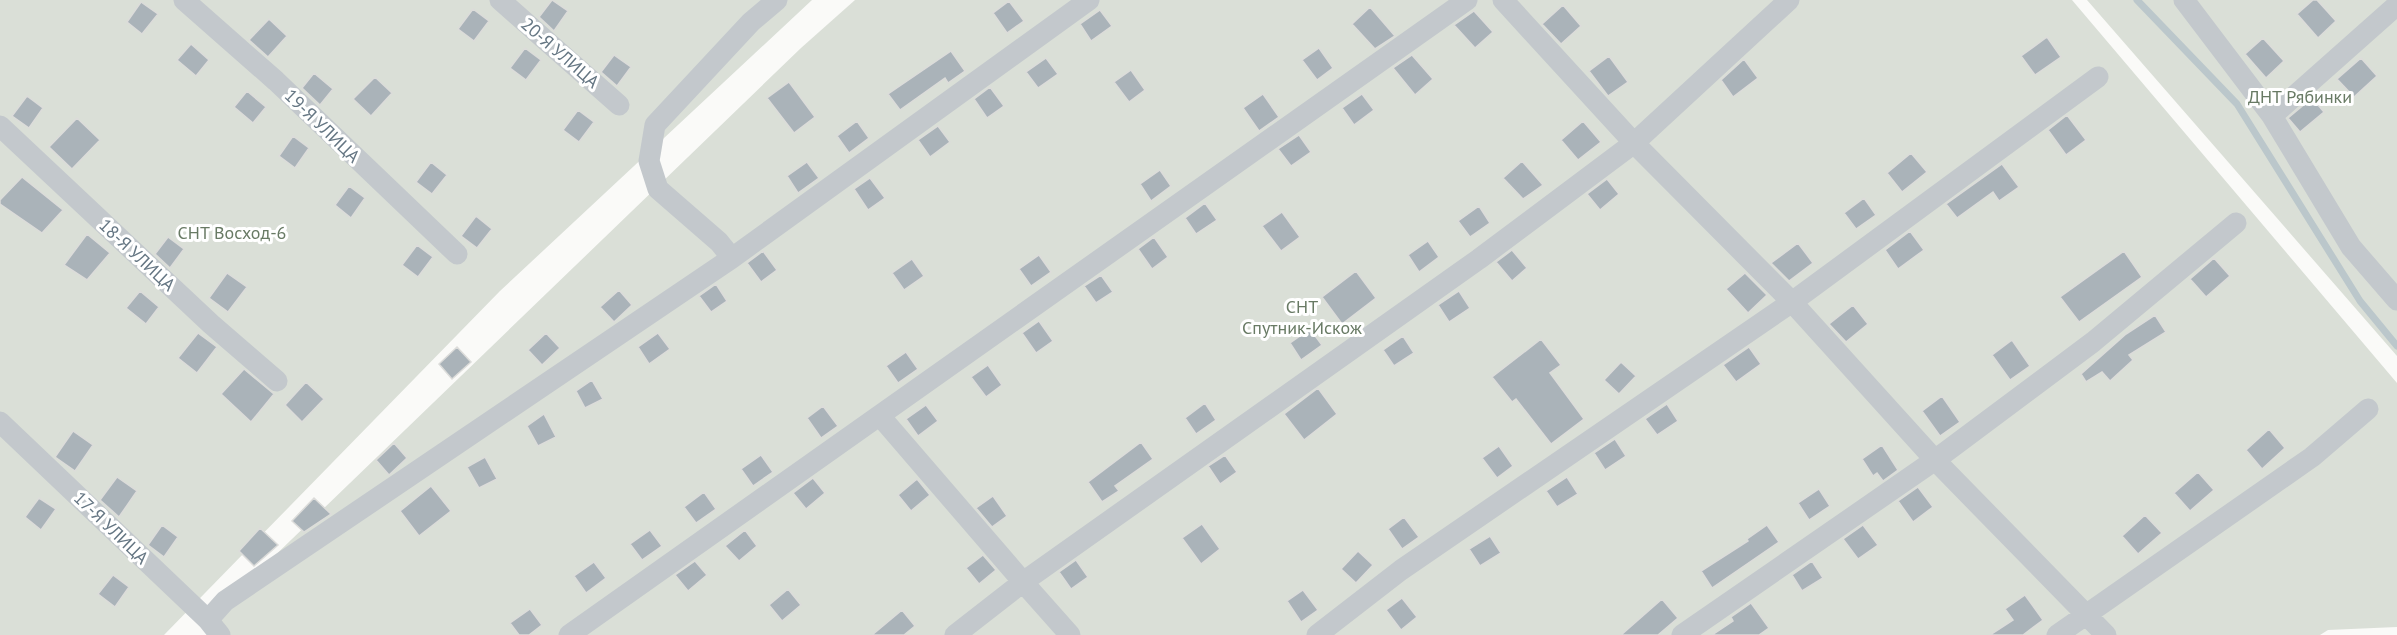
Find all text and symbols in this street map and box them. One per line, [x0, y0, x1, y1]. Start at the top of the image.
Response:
street label: 20-Я УЛИЦА [516, 12, 605, 93]
street label: 19-Я УЛИЦА [280, 84, 365, 168]
park label: ДНТ Рябинки [2248, 85, 2352, 108]
street label: 18-Я УЛИЦА [94, 213, 181, 296]
park label: СНТ Восход-6 [178, 221, 286, 244]
park label: СНТ Спутник-Искож [1242, 295, 1362, 339]
street label: 17-Я УЛИЦА [69, 486, 154, 569]

